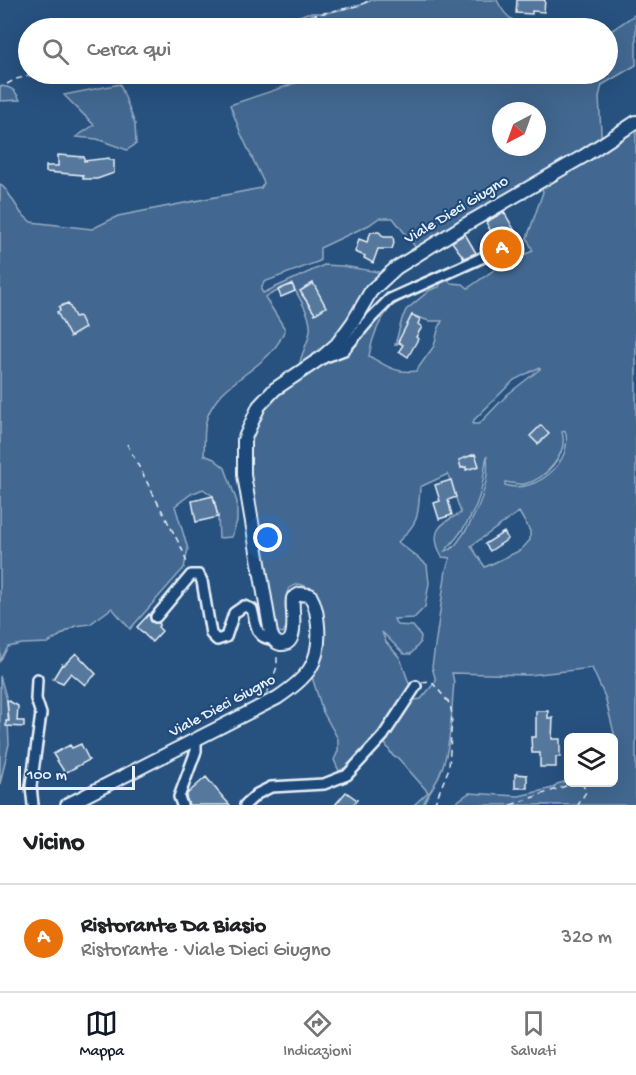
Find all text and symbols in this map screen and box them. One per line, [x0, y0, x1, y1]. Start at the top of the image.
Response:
search box [18, 18, 618, 84]
icon: search [39, 35, 72, 68]
text: Cerca qui [87, 38, 171, 64]
north arrow [492, 102, 546, 156]
street label: Viale Dieci Giugno [401, 173, 512, 250]
pin: A [482, 226, 522, 272]
your location [253, 523, 282, 552]
street label: Viale Dieci Giugno [166, 671, 279, 743]
map controls [564, 733, 618, 787]
button: layers [564, 733, 618, 787]
scale bar [18, 763, 135, 790]
text: 100 m [27, 767, 67, 786]
text: Vicino [24, 829, 84, 860]
text: Ristorante Da Biasio [81, 914, 266, 940]
text: A [38, 927, 49, 950]
text: 320 m [562, 927, 612, 950]
text: Ristorante · Viale Dieci Giugno [81, 940, 331, 963]
tab: Mappa [80, 1007, 124, 1062]
tab: Indicazioni [283, 1007, 352, 1062]
tab: Salvati [511, 1007, 556, 1062]

